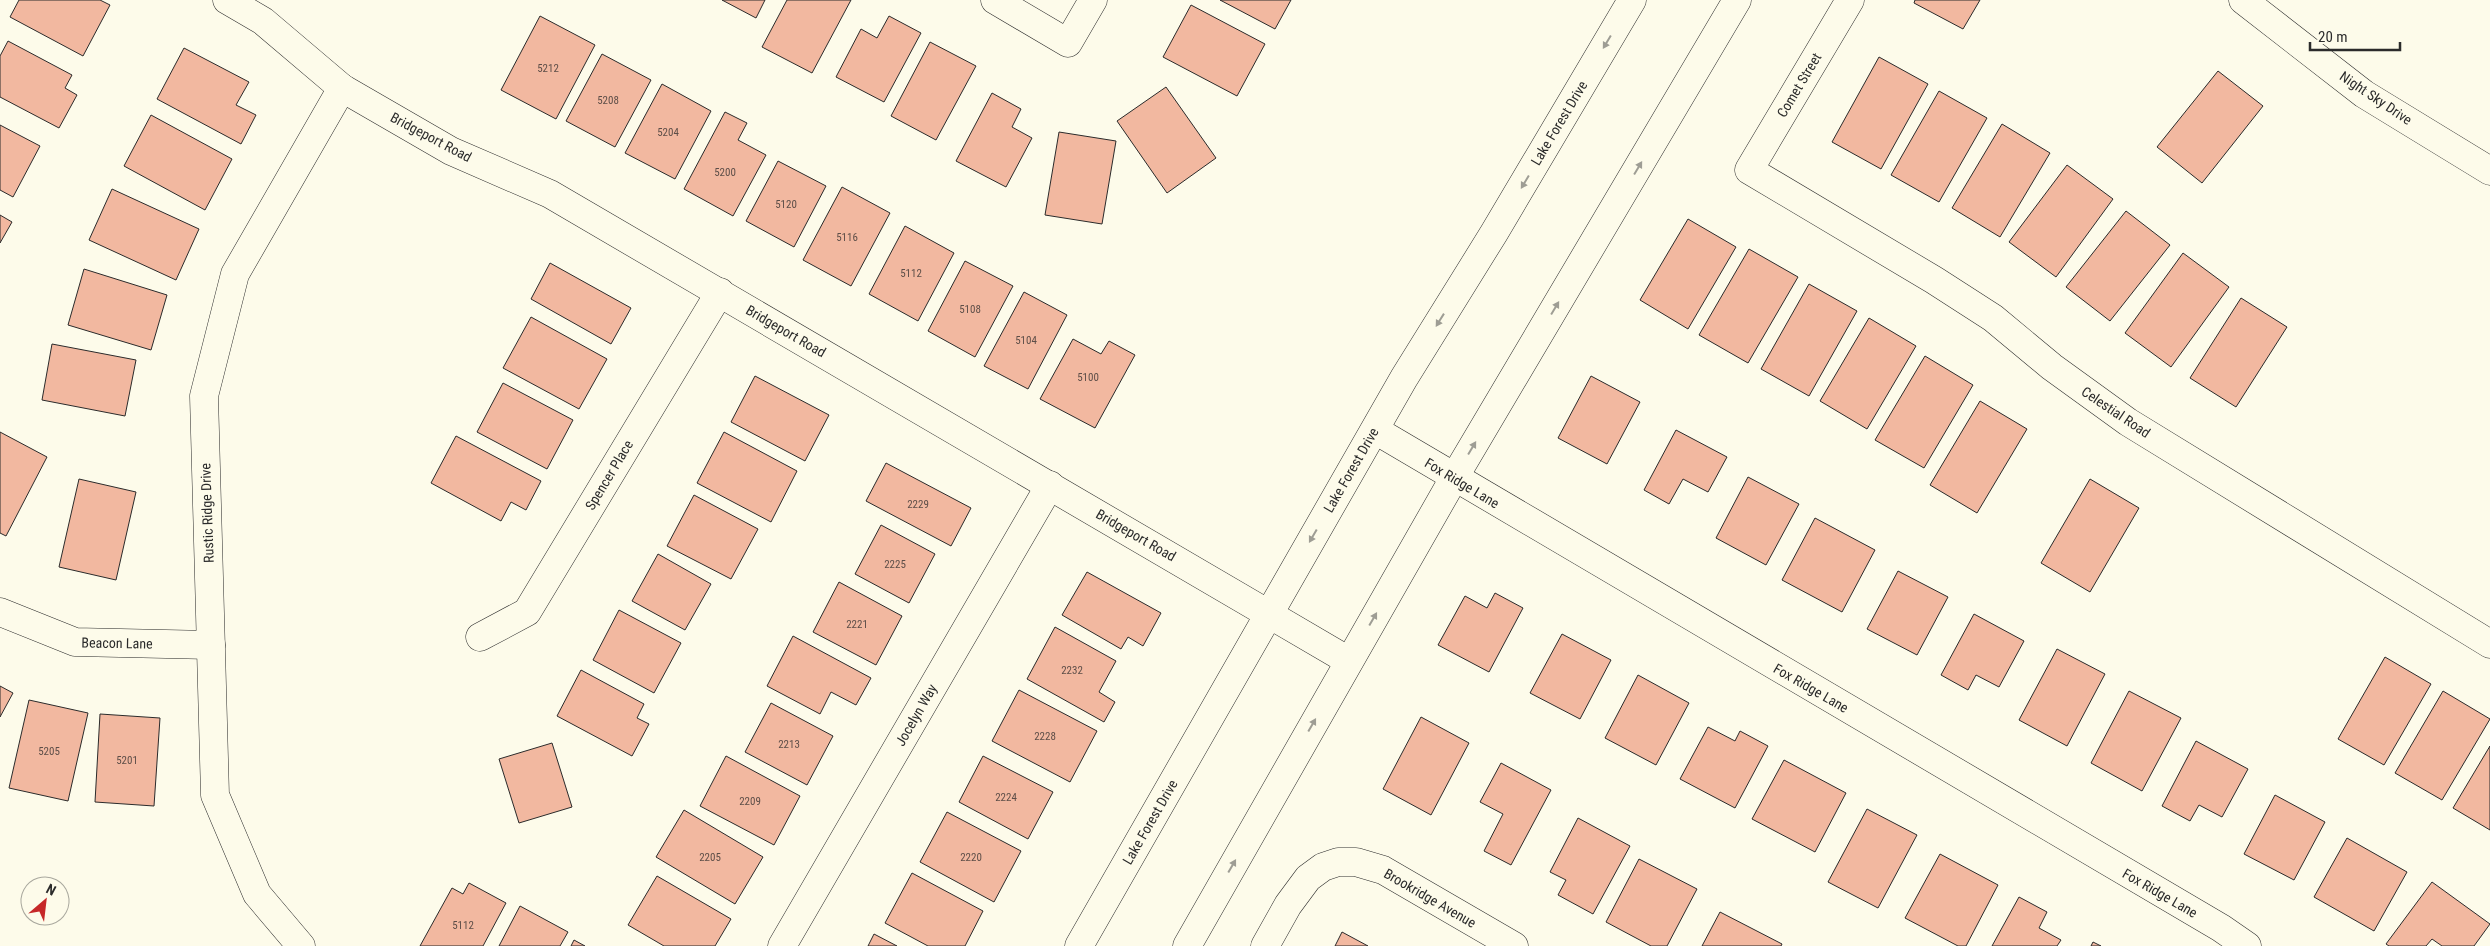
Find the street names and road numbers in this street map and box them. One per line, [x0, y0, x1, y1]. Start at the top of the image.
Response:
street label: Comet Street [1774, 50, 1824, 120]
street label: Night Sky Drive [2337, 68, 2415, 128]
street label: Lake Forest Drive [1528, 78, 1591, 168]
street label: Bridgeport Road [388, 109, 474, 165]
street label: Bridgeport Road [743, 302, 829, 360]
street label: Celestial Road [2079, 383, 2153, 441]
street label: Lake Forest Drive [1320, 424, 1382, 515]
street label: Spencer Place [582, 437, 636, 513]
street label: Fox Ridge Lane [1422, 455, 1502, 512]
street label: Rustic Ridge Drive [197, 462, 217, 563]
street label: Bridgeport Road [1093, 506, 1179, 564]
street label: Beacon Lane [81, 634, 153, 652]
street label: Fox Ridge Lane [1771, 660, 1852, 716]
street label: Jocelyn Way [892, 681, 940, 749]
street label: Lake Forest Drive [1119, 776, 1181, 867]
street label: Brookridge Avenue [1381, 865, 1479, 931]
street label: Fox Ridge Lane [2120, 865, 2201, 921]

